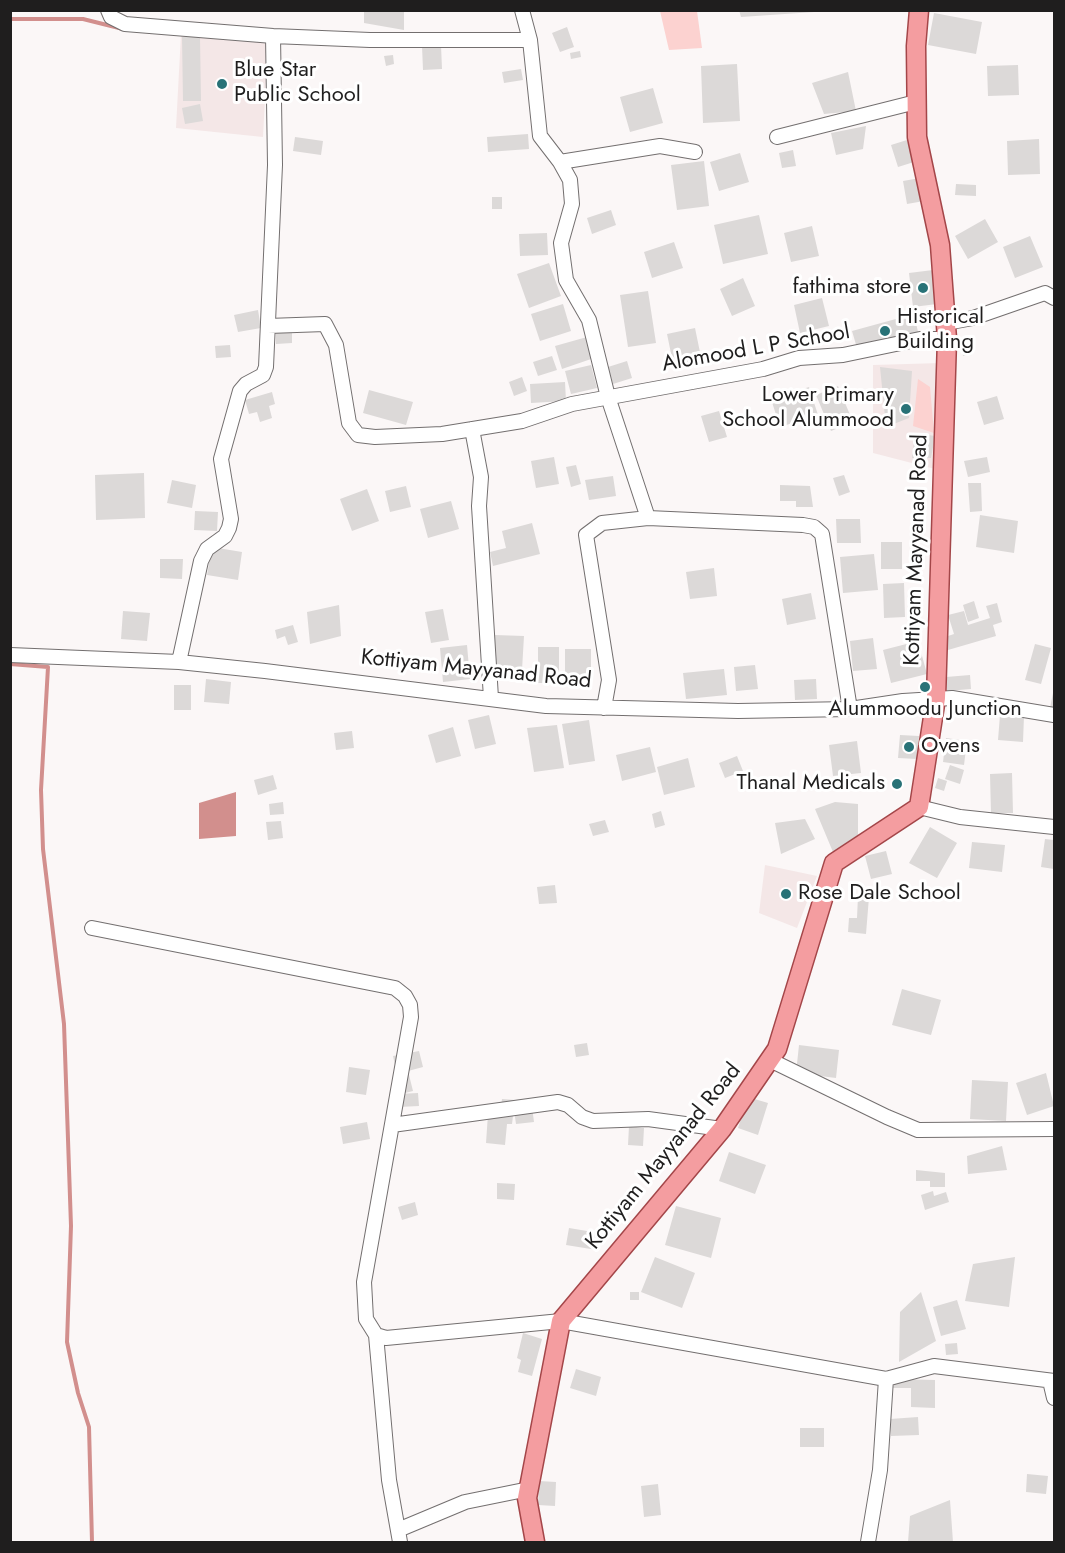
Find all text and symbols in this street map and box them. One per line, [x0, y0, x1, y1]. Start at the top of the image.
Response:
place label: Blue Star Public School [234, 58, 361, 110]
marker: Blue Star Public School [215, 77, 229, 91]
place label: fathima store [793, 275, 911, 301]
marker: fathima store [916, 281, 930, 295]
place label: Historical Building [897, 305, 984, 356]
street label: Alomood L P School [660, 319, 852, 379]
marker: Historical Building [878, 324, 892, 338]
place label: Lower Primary School Alummood [722, 383, 894, 434]
marker: Lower Primary School Alummood [899, 402, 913, 416]
street label: Kottiyam Mayyanad Road [900, 434, 934, 666]
street label: Kottiyam Mayyanad Road [359, 645, 593, 695]
marker: Alummoodu Junction [918, 680, 932, 694]
place label: Alummoodu Junction [828, 697, 1022, 723]
place label: Ovens [921, 734, 980, 760]
marker: Ovens [902, 740, 916, 754]
place label: Thanal Medicals [736, 771, 885, 797]
marker: Thanal Medicals [890, 777, 904, 791]
place label: Rose Dale School [798, 881, 961, 907]
marker: Rose Dale School [779, 887, 793, 901]
street label: Kottiyam Mayyanad Road [581, 1059, 747, 1255]

